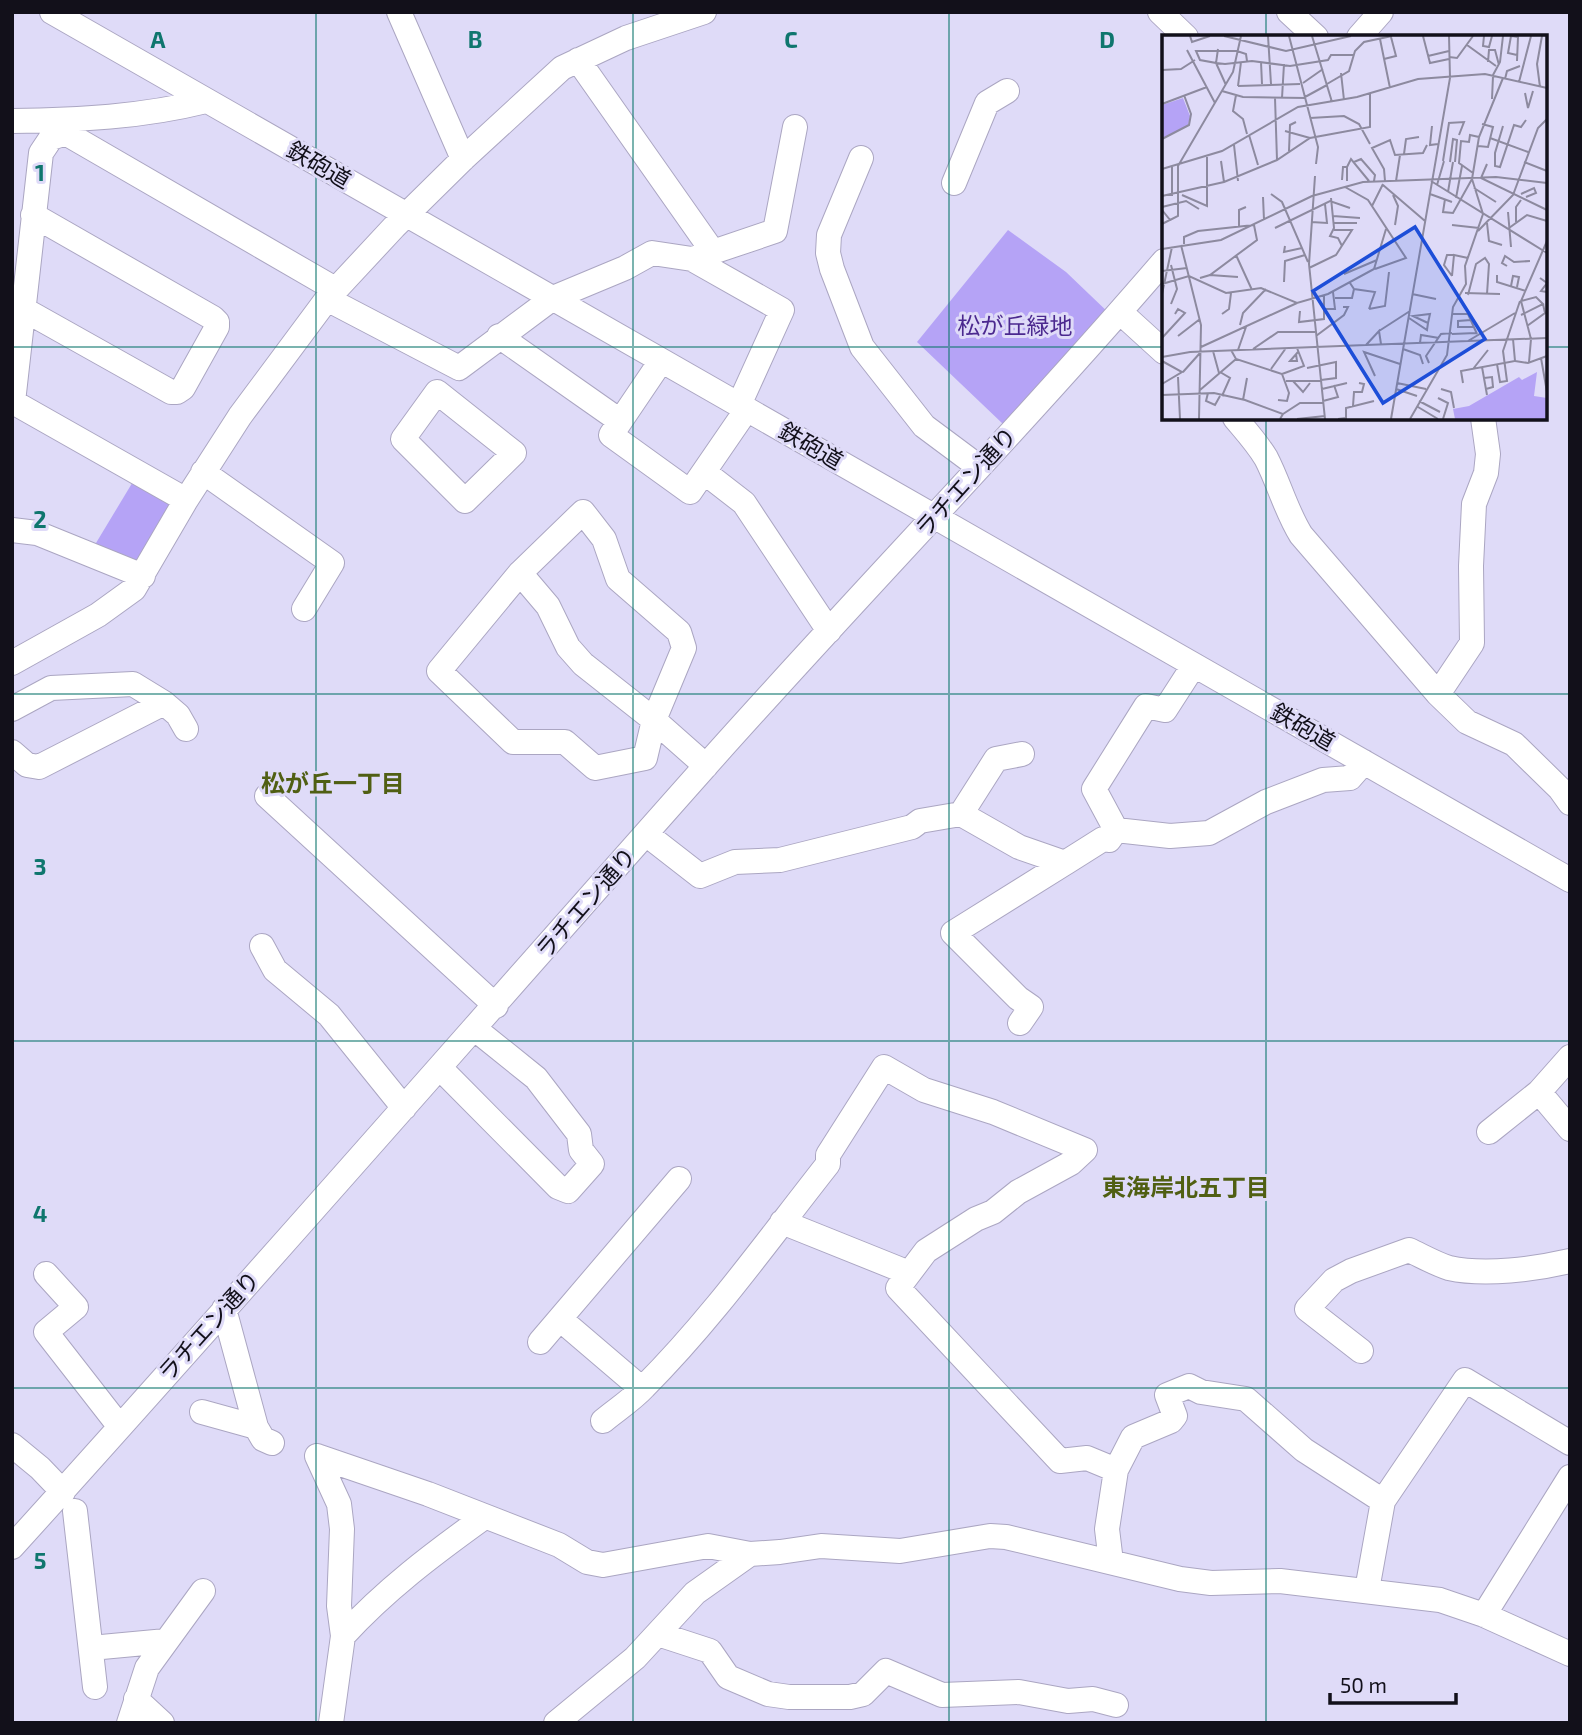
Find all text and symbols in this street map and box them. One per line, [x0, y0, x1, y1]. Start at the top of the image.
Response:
text: A [150, 25, 166, 53]
text: B [468, 25, 482, 53]
text: C [784, 25, 798, 53]
text: D [1099, 25, 1115, 53]
inset map [1162, 35, 1547, 420]
street label: 鉄砲道 [283, 135, 356, 194]
text: 1 [35, 158, 45, 186]
park label: 松が丘緑地 [958, 311, 1073, 339]
street label: 鉄砲道 [775, 416, 848, 475]
street label: ラチエン通り [909, 421, 1022, 542]
text: 2 [33, 505, 47, 533]
street label: 鉄砲道 [1267, 697, 1340, 756]
district label: 松が丘一丁目 [261, 768, 405, 797]
street label: ラチエン通り [529, 841, 641, 964]
text: 3 [33, 852, 47, 880]
district label: 東海岸北五丁目 [1102, 1172, 1270, 1201]
text: 4 [33, 1199, 47, 1227]
street label: ラチエン通り [152, 1265, 265, 1386]
text: 5 [34, 1546, 46, 1574]
scale bar [1330, 1662, 1456, 1706]
text: 50 m [1340, 1672, 1387, 1697]

